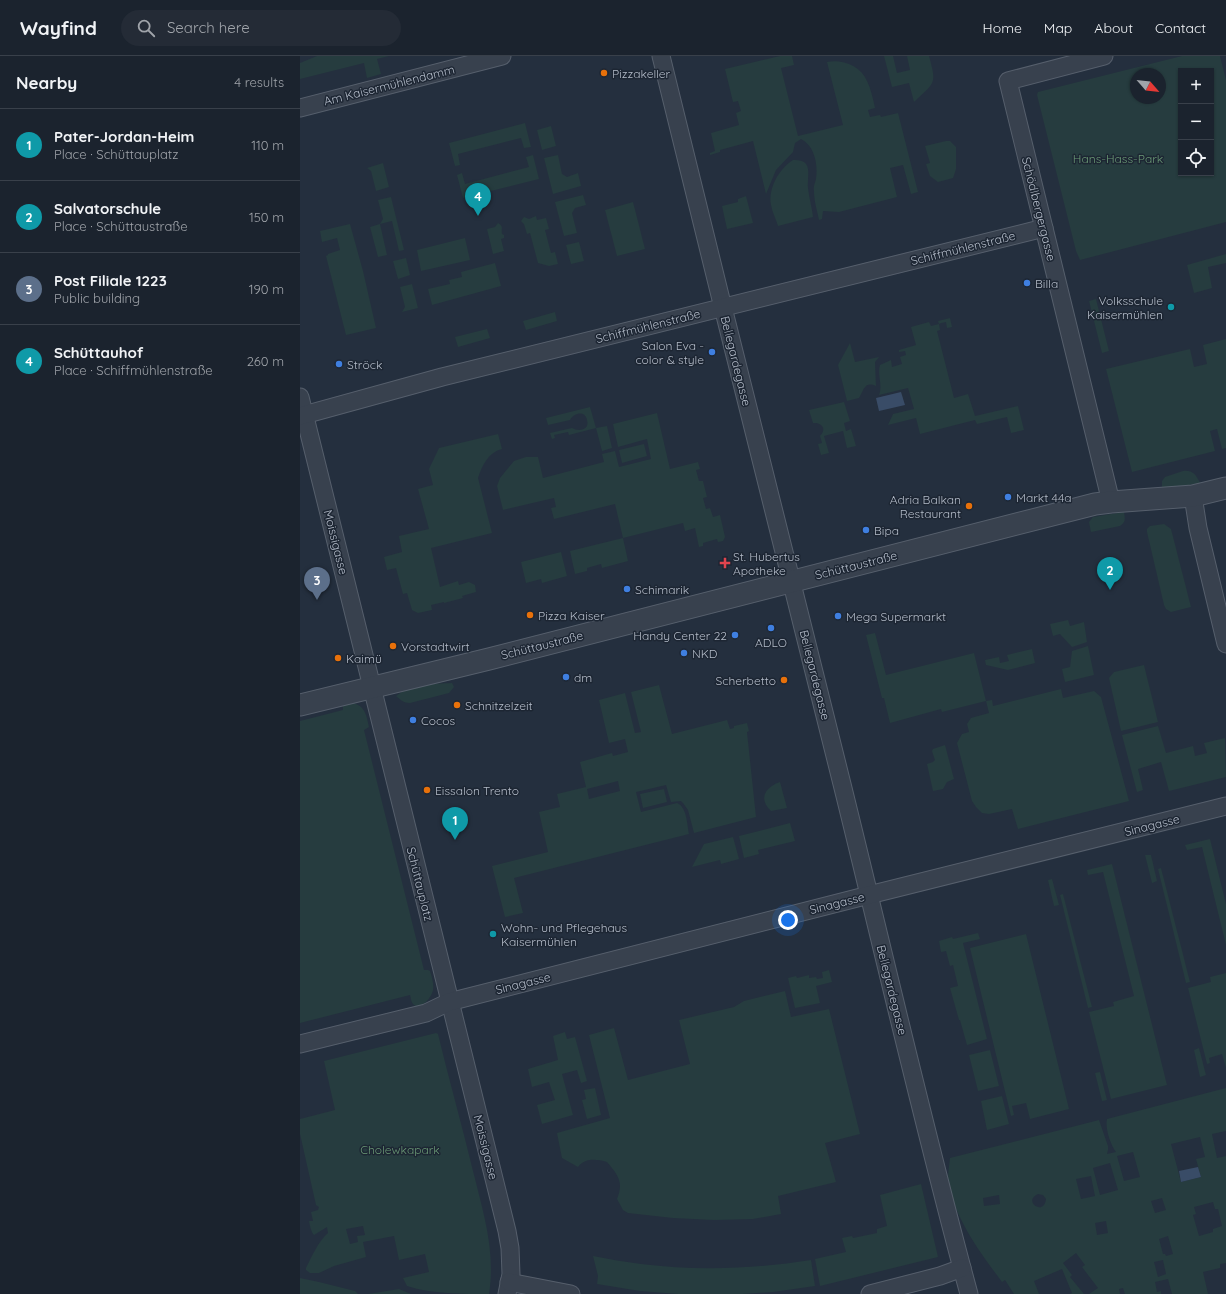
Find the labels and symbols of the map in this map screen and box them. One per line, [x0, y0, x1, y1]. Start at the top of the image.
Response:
street label: Am Kaisermühlendamm [322, 61, 456, 109]
place label: Pizzakeller [612, 66, 671, 81]
marker: Pizzakeller [599, 68, 609, 78]
north arrow [1130, 68, 1166, 104]
park label: Hans-Hass-Park [1073, 151, 1163, 166]
street label: Schödlbergergasse [1019, 155, 1059, 263]
pin: 4 [465, 183, 491, 216]
street label: Schiffmühlenstraße [909, 228, 1017, 268]
place label: Billa [1035, 276, 1058, 291]
marker: Billa [1022, 278, 1032, 288]
place label: Volksschule Kaisermühlen [1087, 293, 1163, 322]
marker: Volksschule Kaisermühlen [1166, 302, 1176, 312]
street label: Schiffmühlenstraße [594, 306, 702, 346]
street label: Bellegardegasse [718, 314, 755, 408]
place label: Salon Eva - color & style [635, 338, 704, 367]
marker: Salon Eva - color & style [707, 347, 717, 357]
place label: Ströck [347, 357, 382, 372]
marker: Ströck [334, 359, 344, 369]
place label: Markt 44a [1016, 490, 1072, 505]
place label: Adria Balkan Restaurant [890, 492, 961, 521]
marker: Markt 44a [1003, 492, 1013, 502]
marker: Adria Balkan Restaurant [964, 501, 974, 511]
street label: Moissigasse [321, 508, 351, 576]
place label: Bipa [874, 523, 899, 538]
marker: Bipa [861, 525, 871, 535]
street label: Schüttaustraße [813, 547, 899, 582]
place label: St. Hubertus Apotheke [733, 549, 800, 578]
pin: 2 [1097, 557, 1123, 590]
marker: St. Hubertus Apotheke [720, 558, 730, 568]
pin: 3 [304, 567, 330, 600]
place label: Schimarik [635, 582, 689, 597]
marker: Schimarik [622, 584, 632, 594]
place label: Pizza Kaiser [538, 608, 605, 623]
place label: Mega Supermarkt [846, 609, 946, 624]
marker: Pizza Kaiser [525, 610, 535, 620]
marker: Mega Supermarkt [833, 611, 843, 621]
marker: ADLO [766, 623, 776, 633]
street label: Schüttaustraße [499, 627, 585, 662]
place label: Handy Center 22 [633, 628, 727, 643]
street label: Bellegardegasse [797, 628, 834, 722]
marker: Handy Center 22 [730, 630, 740, 640]
place label: ADLO [755, 635, 787, 650]
place label: Vorstadtwirt [401, 639, 470, 654]
marker: Vorstadtwirt [388, 641, 398, 651]
place label: NKD [692, 646, 718, 661]
marker: NKD [679, 648, 689, 658]
place label: Kaimü [346, 651, 382, 666]
marker: Kaimü [333, 653, 343, 663]
place label: dm [574, 670, 592, 685]
marker: dm [561, 672, 571, 682]
place label: Scherbetto [715, 673, 776, 688]
marker: Scherbetto [779, 675, 789, 685]
place label: Schnitzelzeit [465, 698, 533, 713]
marker: Schnitzelzeit [452, 700, 462, 710]
place label: Cocos [421, 713, 456, 728]
marker: Cocos [408, 715, 418, 725]
place label: Eissalon Trento [435, 783, 519, 798]
marker: Eissalon Trento [422, 785, 432, 795]
pin: 1 [442, 807, 468, 840]
street label: Sinagasse [1123, 811, 1181, 839]
street label: Schüttauplatz [404, 845, 437, 923]
street label: Sinagasse [808, 889, 866, 917]
your location [778, 910, 798, 930]
place label: Wohn- und Pflegehaus Kaisermühlen [501, 920, 627, 949]
marker: Wohn- und Pflegehaus Kaisermühlen [488, 929, 498, 939]
street label: Bellegardegasse [874, 943, 911, 1037]
street label: Sinagasse [494, 969, 552, 997]
street label: Moissigasse [471, 1113, 501, 1181]
park label: Cholewkapark [360, 1142, 440, 1157]

